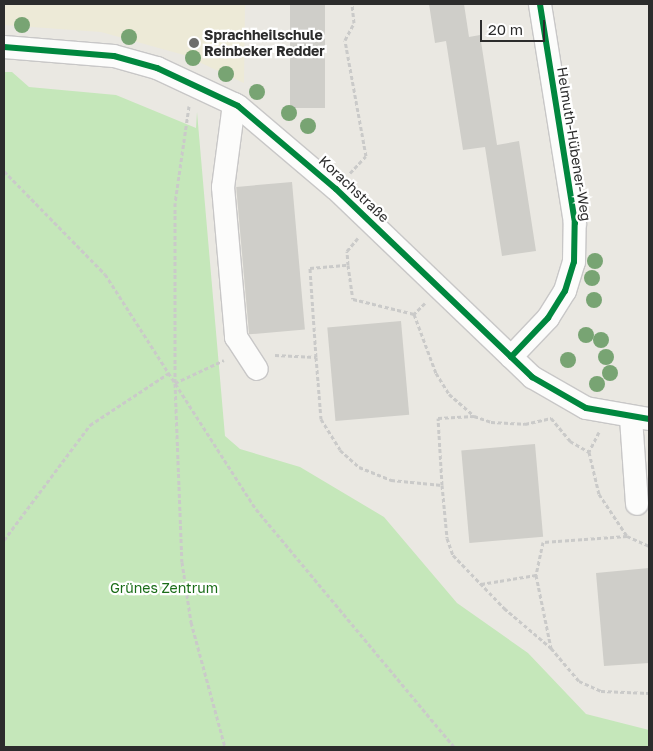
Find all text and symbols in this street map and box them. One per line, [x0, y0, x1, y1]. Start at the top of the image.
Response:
scale bar [483, 10, 548, 42]
text: 20 m [488, 20, 523, 38]
place label: Sprachheilschule Reinbeker Redder [204, 27, 325, 59]
marker: Sprachheilschule Reinbeker Redder [188, 37, 200, 49]
street label: Helmuth-Hübener-Weg [554, 66, 594, 222]
street label: Korachstraße [315, 152, 393, 226]
park label: Grünes Zentrum [110, 580, 218, 596]

